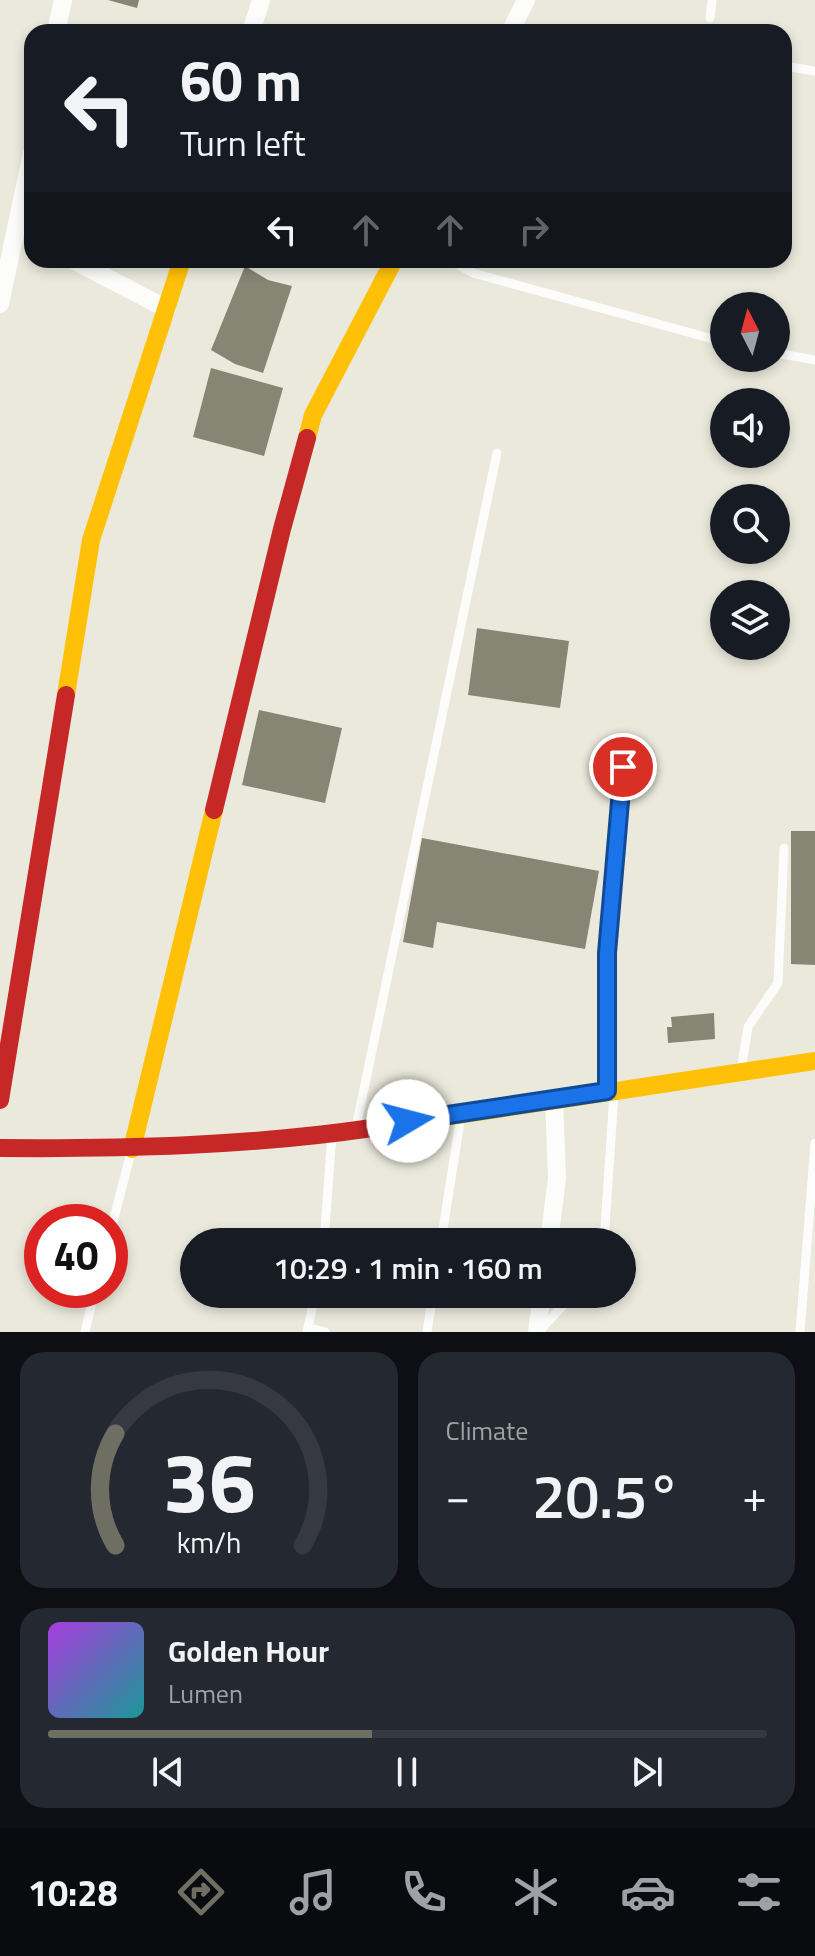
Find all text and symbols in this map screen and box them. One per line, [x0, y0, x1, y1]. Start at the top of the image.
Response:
text: 60 m [180, 38, 302, 123]
icon: left [48, 56, 152, 160]
text: Turn left [180, 115, 306, 170]
icon: left [260, 208, 304, 252]
icon: ahead [344, 208, 388, 252]
icon: ahead [428, 208, 472, 252]
icon: right [512, 208, 556, 252]
north arrow [710, 292, 790, 372]
map controls [710, 292, 790, 660]
button: sound [710, 388, 790, 468]
button: search [710, 484, 790, 564]
button: layers [710, 580, 790, 660]
pin [589, 733, 657, 801]
icon: arrive [601, 745, 645, 789]
position arrow [366, 1079, 450, 1163]
speed limit sign: 40 [24, 1204, 128, 1308]
text: 10:29 · 1 min · 160 m [273, 1245, 543, 1291]
text: Climate [446, 1411, 528, 1450]
text: 36 [162, 1418, 255, 1544]
text: 20.5° [532, 1450, 681, 1541]
text: − [446, 1462, 470, 1529]
text: + [742, 1462, 767, 1529]
text: km/h [176, 1521, 241, 1564]
text: Golden Hour [168, 1628, 329, 1674]
text: Lumen [168, 1674, 243, 1713]
icon: previous [146, 1750, 190, 1794]
icon: pause [385, 1750, 429, 1794]
icon: next [625, 1750, 669, 1794]
icon: directions [173, 1864, 229, 1920]
icon: music [285, 1864, 341, 1920]
icon: phone [396, 1864, 452, 1920]
icon: climate [508, 1864, 564, 1920]
icon: car [620, 1864, 676, 1920]
icon: filters [731, 1864, 787, 1920]
text: 10:28 [28, 1865, 118, 1920]

